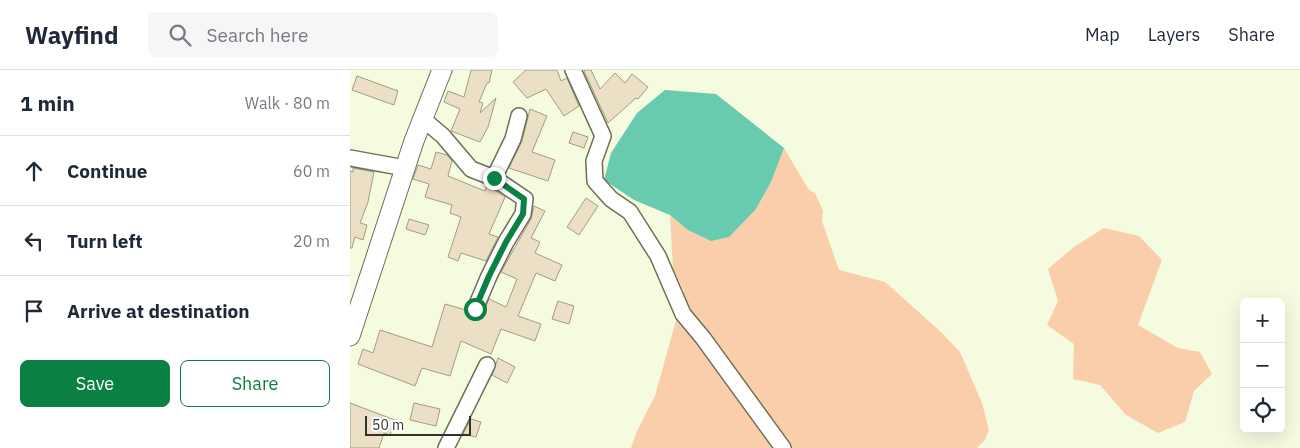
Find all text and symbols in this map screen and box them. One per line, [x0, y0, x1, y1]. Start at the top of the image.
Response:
search box [148, 12, 498, 57]
text: Wayfind [25, 19, 118, 51]
icon: search [166, 21, 194, 49]
text: Search here [206, 23, 308, 47]
text: Map [1085, 23, 1120, 46]
text: Layers [1148, 23, 1200, 46]
text: Share [1228, 23, 1275, 46]
text: 1 min [20, 89, 75, 117]
text: Walk · 80 m [245, 93, 330, 113]
icon: ahead [20, 157, 48, 185]
text: Continue [67, 159, 147, 183]
text: 60 m [293, 161, 330, 181]
route end [483, 167, 506, 190]
icon: left [20, 227, 48, 255]
text: Turn left [67, 229, 143, 253]
text: 20 m [293, 231, 330, 251]
icon: arrive [20, 297, 48, 325]
route start [464, 298, 487, 321]
map controls [1240, 298, 1285, 433]
button: + [1240, 298, 1285, 343]
text: Arrive at destination [67, 299, 250, 323]
button: − [1240, 343, 1285, 388]
button: Save [20, 360, 170, 407]
button: Share [180, 360, 330, 407]
button: locate [1240, 388, 1285, 433]
scale bar [365, 413, 471, 436]
text: 50 m [372, 416, 404, 434]

